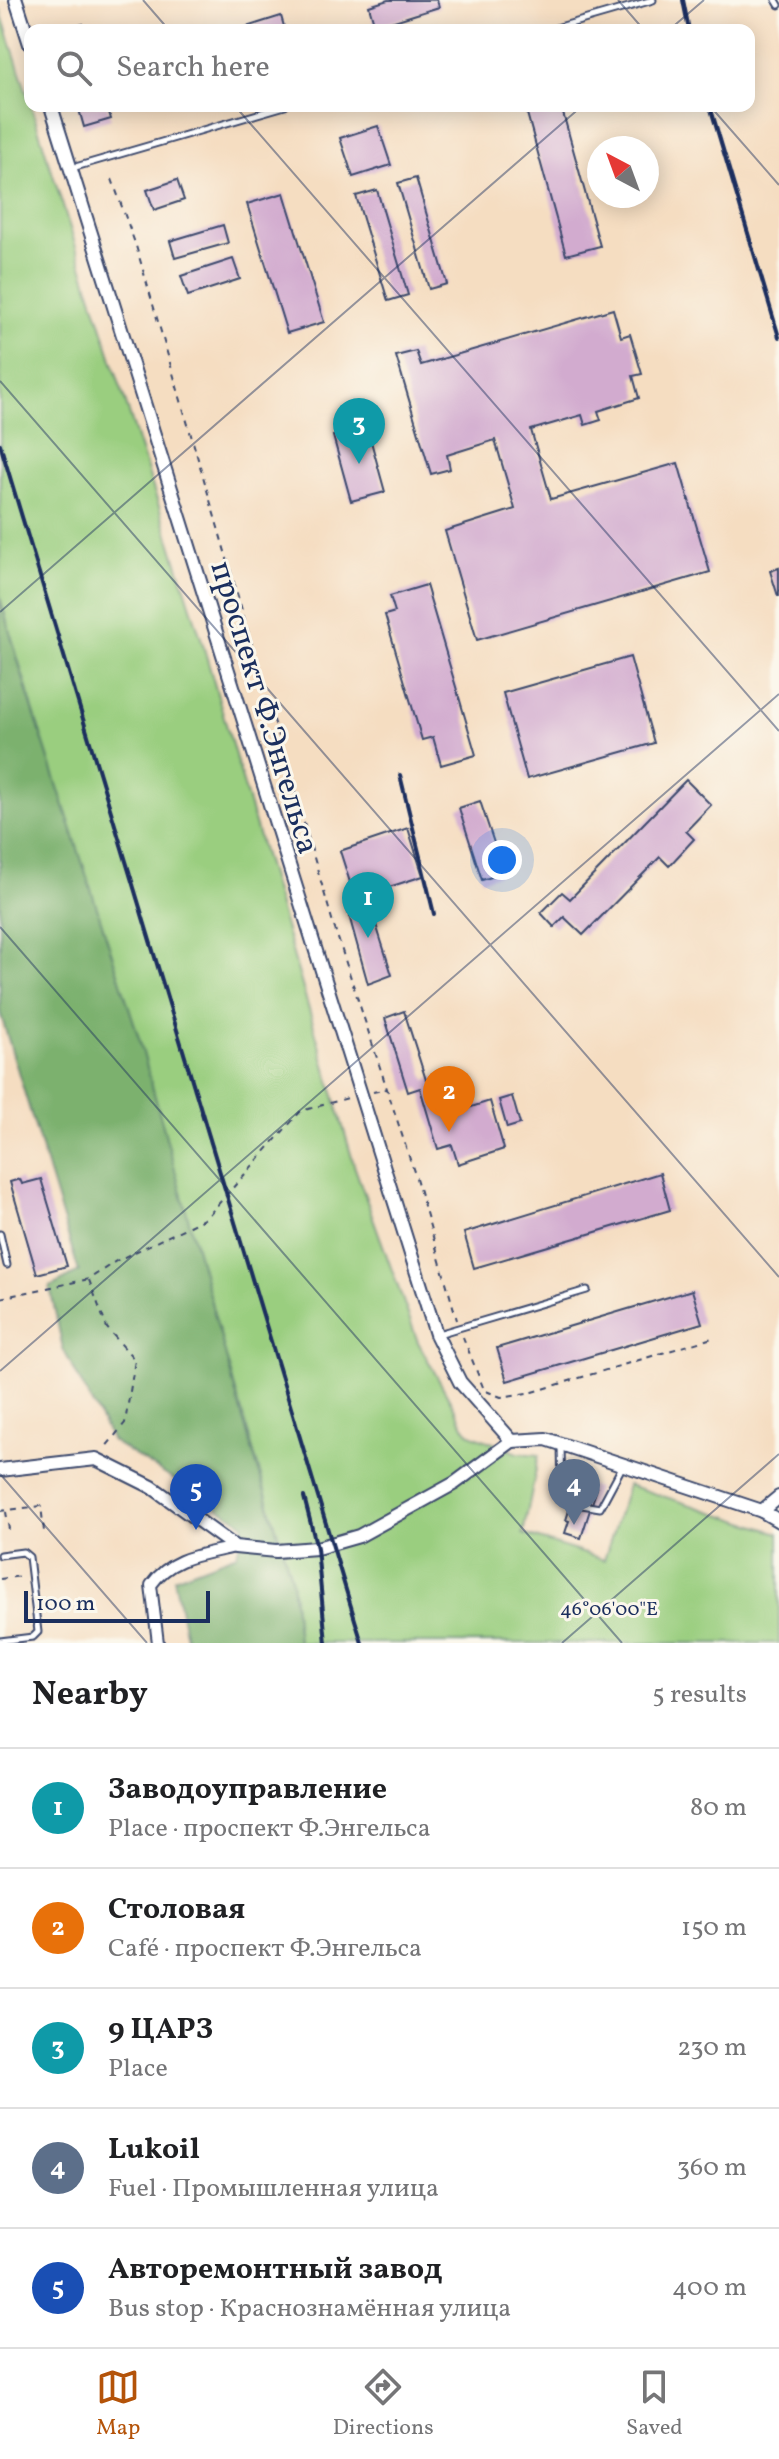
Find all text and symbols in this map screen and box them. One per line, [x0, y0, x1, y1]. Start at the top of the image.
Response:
search box [24, 24, 755, 112]
icon: search [52, 46, 96, 90]
text: Search here [116, 47, 270, 89]
north arrow [587, 136, 659, 208]
pin: 3 [333, 398, 385, 464]
street label: проспект Ф.Энгельса [198, 556, 329, 860]
your location [482, 840, 522, 880]
pin: 1 [342, 872, 394, 938]
pin: 2 [423, 1066, 475, 1132]
pin: 4 [548, 1459, 600, 1525]
pin: 5 [170, 1464, 222, 1530]
scale bar [24, 1587, 210, 1623]
text: 100 m [36, 1589, 95, 1620]
text: 46°06'00"E [560, 1596, 658, 1624]
text: Nearby [32, 1672, 148, 1719]
text: 5 results [652, 1677, 747, 1713]
text: Заводоуправление [108, 1769, 387, 1811]
text: 1 [53, 1790, 63, 1826]
text: 80 m [690, 1790, 747, 1826]
text: Place · проспект Ф.Энгельса [108, 1811, 431, 1847]
text: Столовая [108, 1889, 245, 1931]
text: 2 [51, 1910, 65, 1946]
text: 150 m [681, 1910, 747, 1946]
text: Café · проспект Ф.Энгельса [108, 1931, 422, 1967]
text: 9 ЦАРЗ [108, 2009, 213, 2051]
text: 3 [51, 2030, 65, 2066]
text: 230 m [677, 2030, 747, 2066]
text: Place [108, 2051, 168, 2087]
text: Lukoil [108, 2129, 200, 2171]
text: 4 [50, 2150, 66, 2186]
text: 360 m [677, 2150, 747, 2186]
text: Fuel · Промышленная улица [108, 2171, 439, 2207]
text: Авторемонтный завод [108, 2249, 443, 2291]
text: 5 [52, 2270, 64, 2306]
text: 400 m [672, 2270, 747, 2306]
text: Bus stop · Краснознамённая улица [108, 2291, 511, 2327]
tab: Map [96, 2365, 140, 2444]
tab: Directions [333, 2365, 434, 2444]
tab: Saved [626, 2365, 683, 2444]

